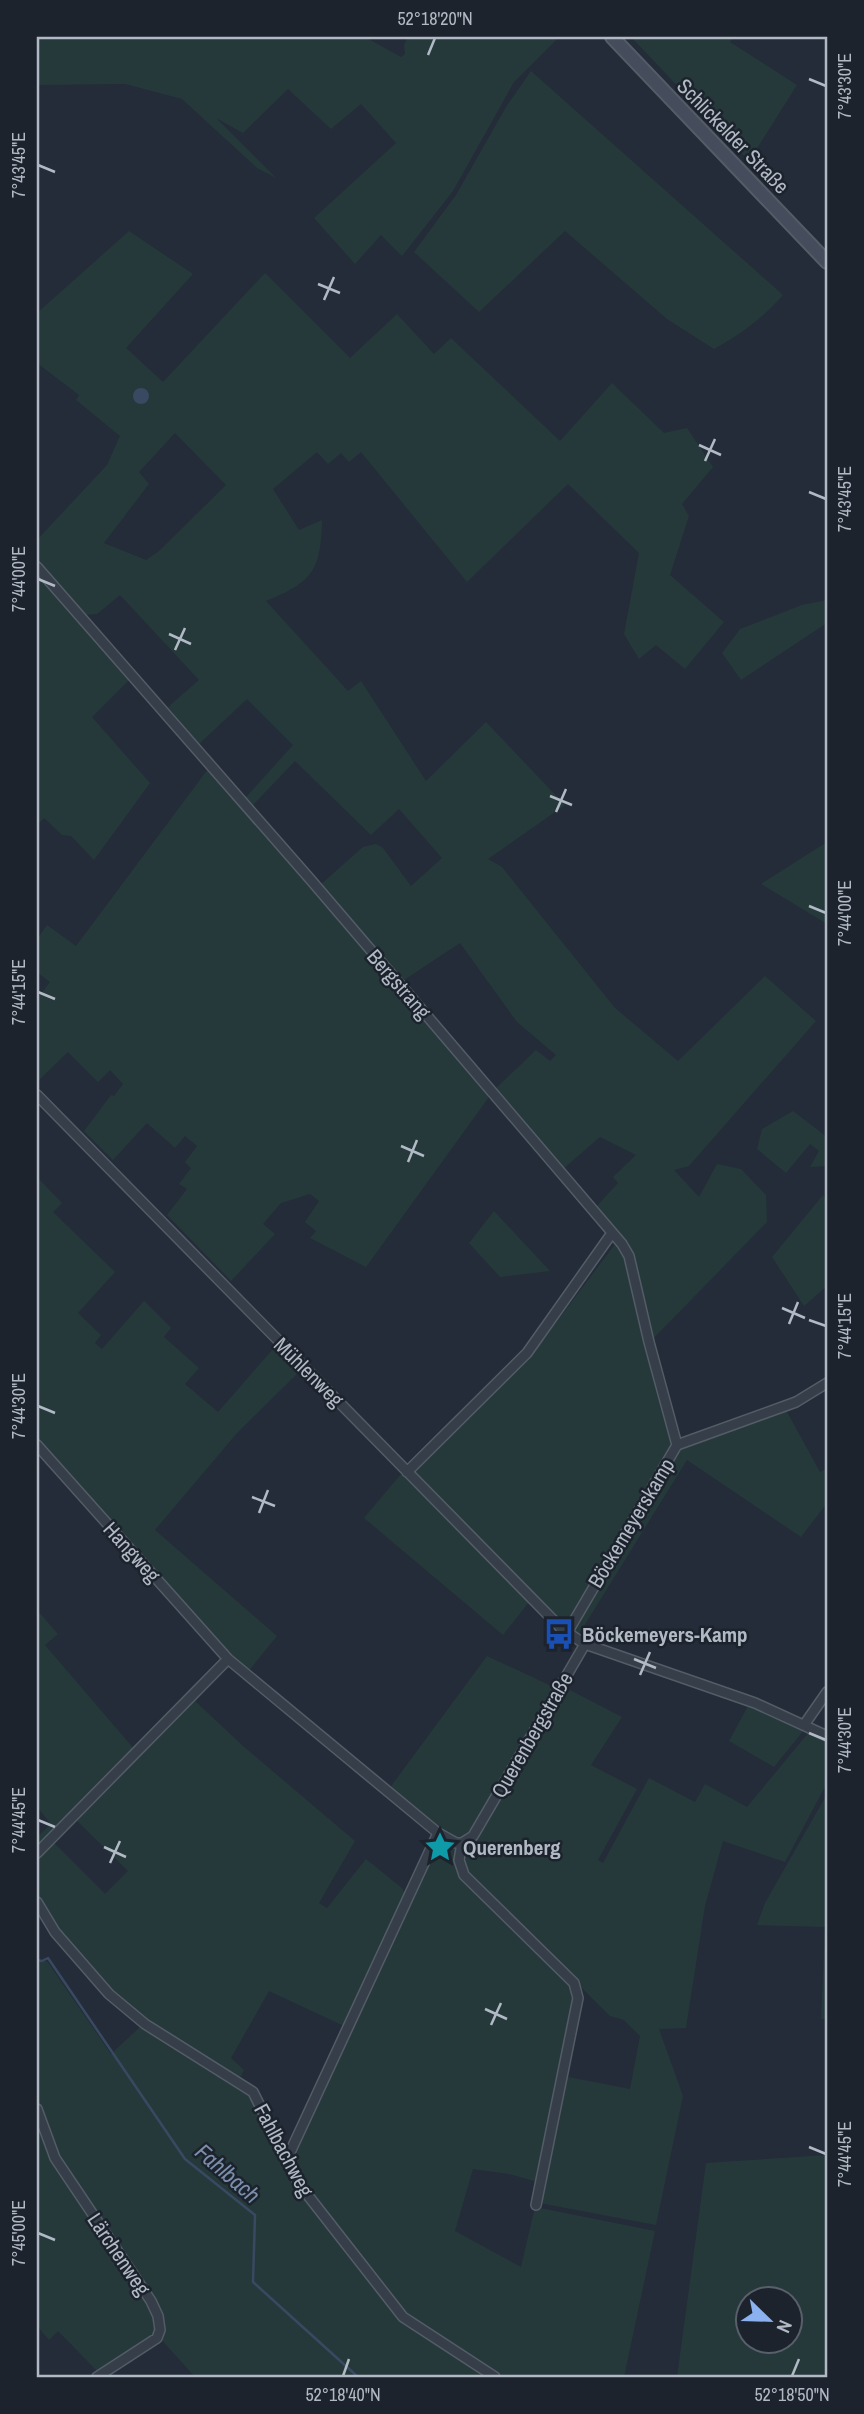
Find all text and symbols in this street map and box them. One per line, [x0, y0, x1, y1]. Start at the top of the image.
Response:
text: 52°18'20"N [397, 6, 473, 31]
text: 7°43'30"E [832, 53, 857, 119]
street label: Schlickelder Straße [670, 72, 796, 200]
text: 7°43'45"E [6, 132, 31, 198]
text: 7°43'45"E [832, 466, 857, 532]
text: 7°44'00"E [6, 546, 31, 612]
text: 7°44'00"E [832, 880, 857, 946]
street label: Bergstrang [360, 943, 438, 1026]
text: 7°44'15"E [6, 959, 31, 1025]
text: 7°44'15"E [832, 1293, 857, 1359]
street label: Mühlenweg [268, 1331, 351, 1414]
text: 7°44'30"E [6, 1373, 31, 1439]
street label: Böckemeyerskamp [581, 1453, 681, 1593]
street label: Hangweg [97, 1515, 167, 1589]
bus stop icon: Böckemeyers-Kamp [542, 1617, 576, 1651]
place label: Böckemeyers-Kamp [582, 1620, 748, 1649]
street label: Querenbergstraße [484, 1667, 580, 1803]
text: 7°44'30"E [832, 1707, 857, 1773]
text: 7°44'45"E [6, 1787, 31, 1853]
place icon: Querenberg [423, 1830, 457, 1864]
place label: Querenberg [463, 1833, 561, 1862]
street label: Fahlbachweg [247, 2098, 321, 2202]
text: 7°44'45"E [832, 2121, 857, 2187]
water label: Fahlbach [189, 2136, 267, 2210]
text: 7°45'00"E [6, 2200, 31, 2266]
street label: Lärchenweg [81, 2207, 157, 2301]
north arrow [734, 2284, 804, 2354]
text: N [770, 2316, 799, 2337]
text: 52°18'40"N [305, 2382, 381, 2407]
text: 52°18'50"N [754, 2382, 830, 2407]

